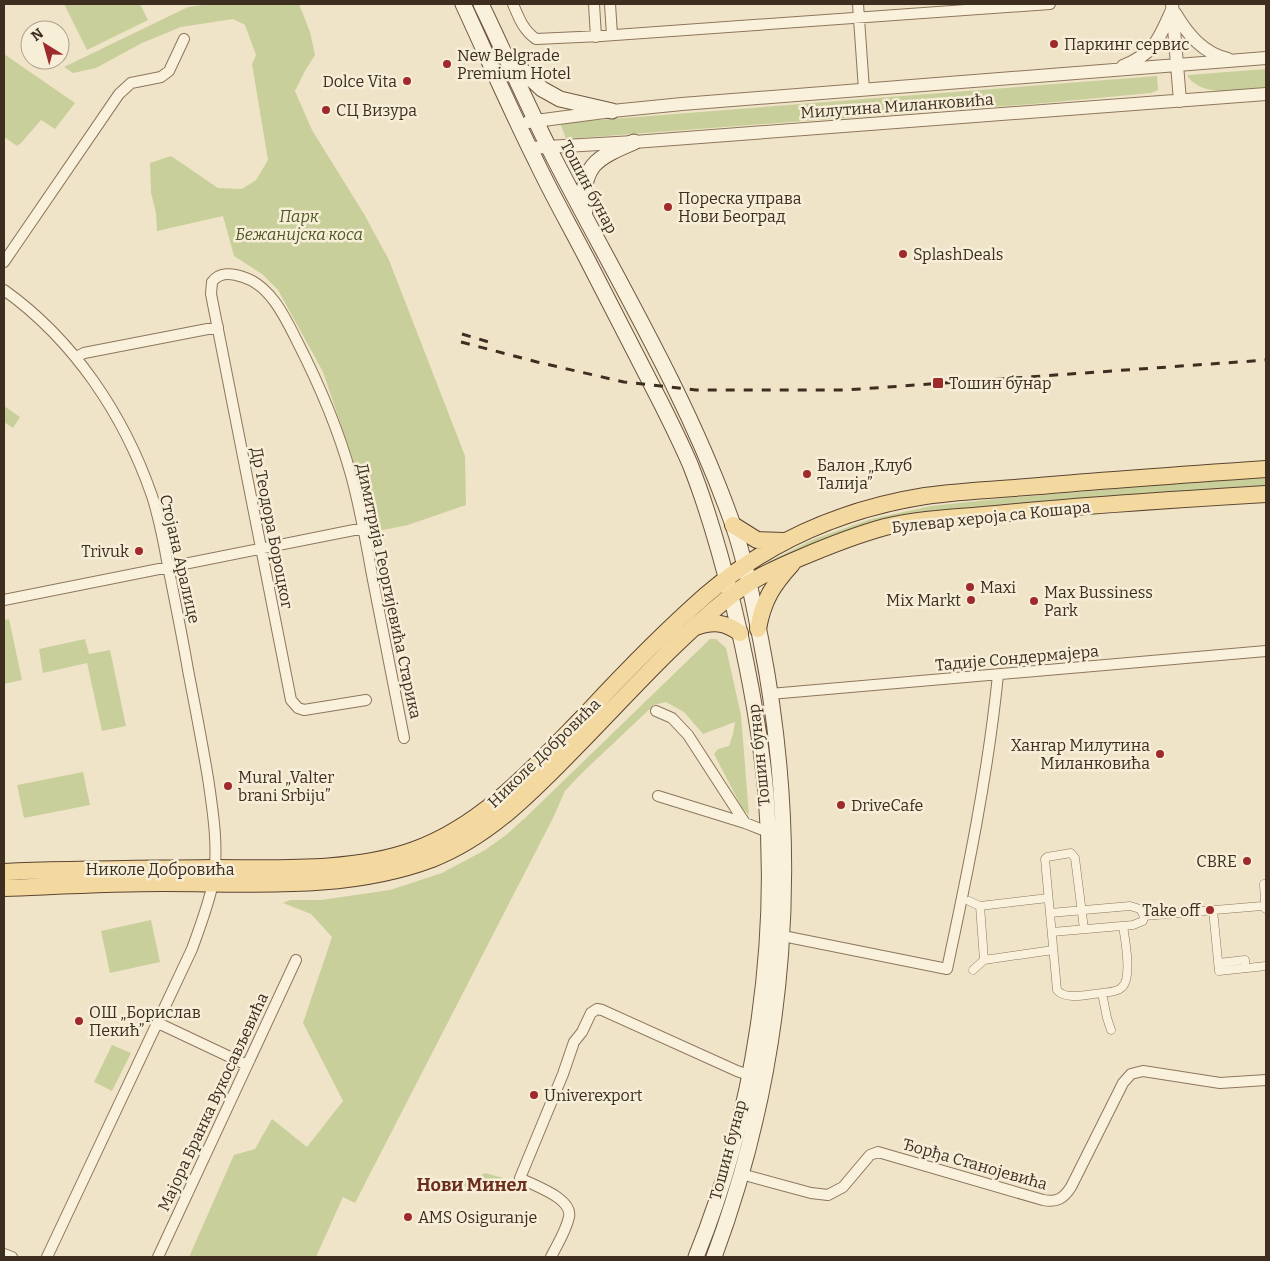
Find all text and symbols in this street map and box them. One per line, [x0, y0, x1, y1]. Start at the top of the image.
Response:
north arrow [20, 20, 70, 70]
text: N [28, 25, 47, 45]
place label: Паркинг сервис [1064, 35, 1189, 54]
marker: Паркинг сервис [1048, 38, 1060, 50]
place label: New Belgrade Premium Hotel [457, 46, 571, 83]
marker: New Belgrade Premium Hotel [441, 58, 453, 70]
place label: Dolce Vita [322, 72, 397, 91]
marker: Dolce Vita [401, 75, 413, 87]
street label: Милутина Миланковића [800, 90, 995, 122]
place label: СЦ Визура [336, 101, 417, 120]
marker: СЦ Визура [320, 104, 332, 116]
street label: Тошин бунар [557, 137, 621, 237]
place label: Пореска управа Нови Београд [678, 189, 802, 226]
marker: Пореска управа Нови Београд [662, 201, 674, 213]
park label: Парк Бежанијска коса [235, 207, 363, 244]
place label: SplashDeals [913, 245, 1004, 264]
marker: SplashDeals [897, 248, 909, 260]
place label: Тошин бунар [949, 374, 1052, 393]
marker: Тошин бунар [931, 376, 945, 390]
street label: Др Теодора Бороцког [247, 446, 297, 611]
place label: Балон „Клуб Талија” [817, 456, 912, 493]
street label: Димитрија Георгијевића Старика [353, 462, 425, 721]
marker: Балон „Клуб Талија” [801, 468, 813, 480]
street label: Стојана Аралице [156, 493, 204, 625]
street label: Булевар хероја са Кошара [891, 497, 1092, 537]
place label: Trivuk [81, 542, 129, 561]
marker: Trivuk [133, 545, 145, 557]
place label: Maxi [980, 578, 1016, 597]
marker: Maxi [964, 581, 976, 593]
place label: Max Bussiness Park [1044, 583, 1153, 620]
place label: Mix Markt [886, 591, 961, 610]
marker: Mix Markt [965, 594, 977, 606]
marker: Max Bussiness Park [1028, 595, 1040, 607]
street label: Тадије Сондермајера [934, 641, 1100, 675]
street label: Николе Добровића [484, 694, 604, 812]
street label: Тошин бунар [744, 703, 774, 807]
place label: Хангар Милутина Миланковића [1011, 736, 1150, 773]
marker: Хангар Милутина Миланковића [1154, 748, 1166, 760]
place label: Mural „Valter brani Srbiju” [238, 768, 334, 805]
marker: Mural „Valter brani Srbiju” [222, 780, 234, 792]
place label: DriveCafe [851, 796, 923, 815]
marker: DriveCafe [835, 799, 847, 811]
place label: CBRE [1196, 852, 1237, 871]
marker: CBRE [1241, 855, 1253, 867]
street label: Николе Добровића [86, 860, 235, 879]
place label: Take off [1142, 901, 1201, 920]
marker: Take off [1204, 904, 1216, 916]
street label: Мајора Бранка Вукосављевића [154, 990, 272, 1214]
place label: ОШ „Борислав Пекић” [89, 1003, 201, 1040]
marker: ОШ „Борислав Пекић” [73, 1015, 85, 1027]
place label: Univerexport [544, 1086, 643, 1105]
marker: Univerexport [528, 1089, 540, 1101]
street label: Тошин бунар [706, 1098, 750, 1202]
street label: Ђорђа Станојевића [900, 1134, 1050, 1194]
district label: Нови Минел [417, 1174, 527, 1196]
place label: AMS Osiguranje [418, 1208, 537, 1227]
marker: AMS Osiguranje [402, 1211, 414, 1223]

